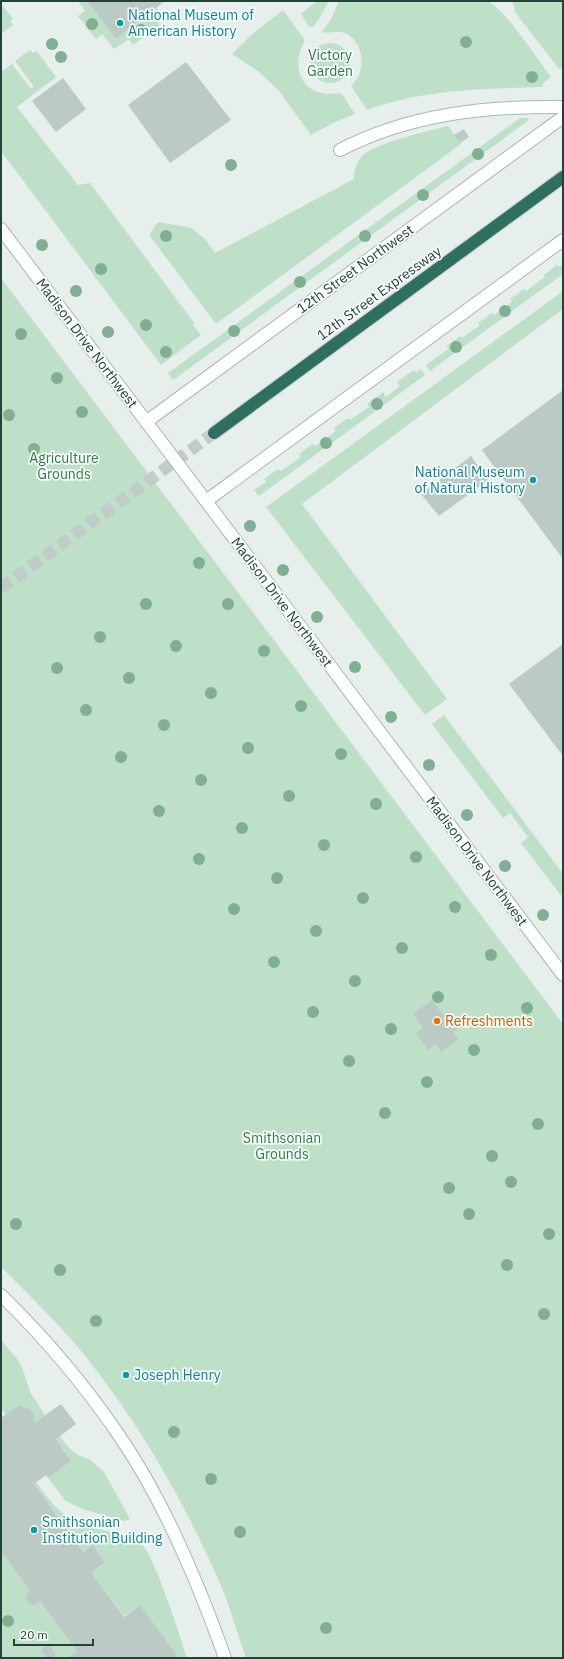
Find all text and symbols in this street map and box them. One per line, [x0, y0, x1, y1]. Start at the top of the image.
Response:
place label: National Museum of American History [128, 6, 254, 40]
marker: National Museum of American History [115, 18, 125, 28]
park label: Victory Garden [307, 46, 353, 80]
street label: 12th Street Northwest [293, 220, 417, 318]
street label: 12th Street Expressway [313, 242, 445, 344]
street label: Madison Drive Northwest [32, 275, 142, 412]
park label: Agriculture Grounds [29, 449, 99, 483]
place label: National Museum of Natural History [414, 463, 525, 497]
marker: National Museum of Natural History [528, 475, 538, 485]
street label: Madison Drive Northwest [227, 534, 337, 671]
street label: Madison Drive Northwest [422, 793, 532, 930]
place label: Refreshments [445, 1012, 533, 1030]
marker: Refreshments [432, 1016, 442, 1026]
park label: Smithsonian Grounds [243, 1129, 321, 1163]
place label: Joseph Henry [134, 1366, 221, 1384]
marker: Joseph Henry [121, 1370, 131, 1380]
place label: Smithsonian Institution Building [42, 1513, 163, 1547]
marker: Smithsonian Institution Building [29, 1525, 39, 1535]
scale bar [14, 1621, 93, 1647]
text: 20 m [20, 1627, 48, 1642]

